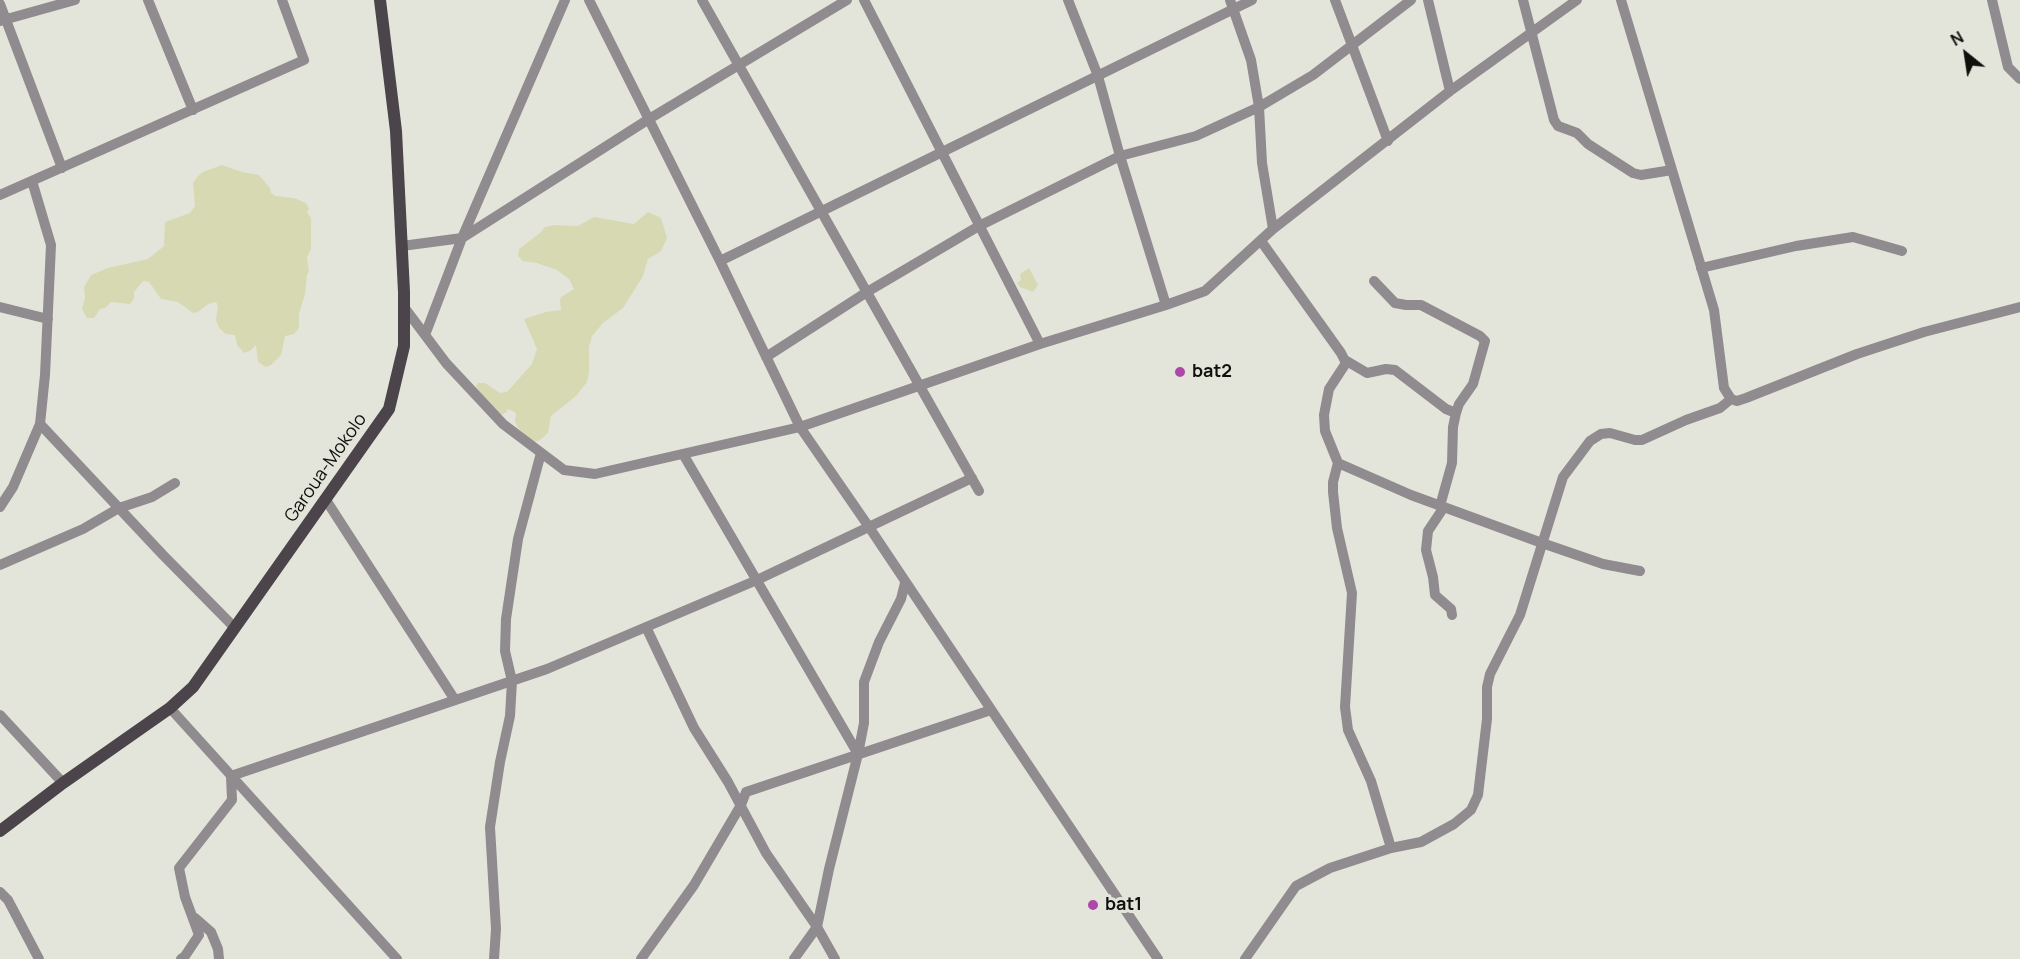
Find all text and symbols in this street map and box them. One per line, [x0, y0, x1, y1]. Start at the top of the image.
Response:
north arrow [1936, 24, 1996, 84]
text: N [1947, 26, 1967, 51]
place label: bat2 [1192, 361, 1232, 383]
marker: bat2 [1173, 365, 1187, 379]
street label: Garoua-Mokolo [280, 409, 372, 527]
place label: bat1 [1105, 894, 1142, 916]
marker: bat1 [1086, 898, 1100, 912]

